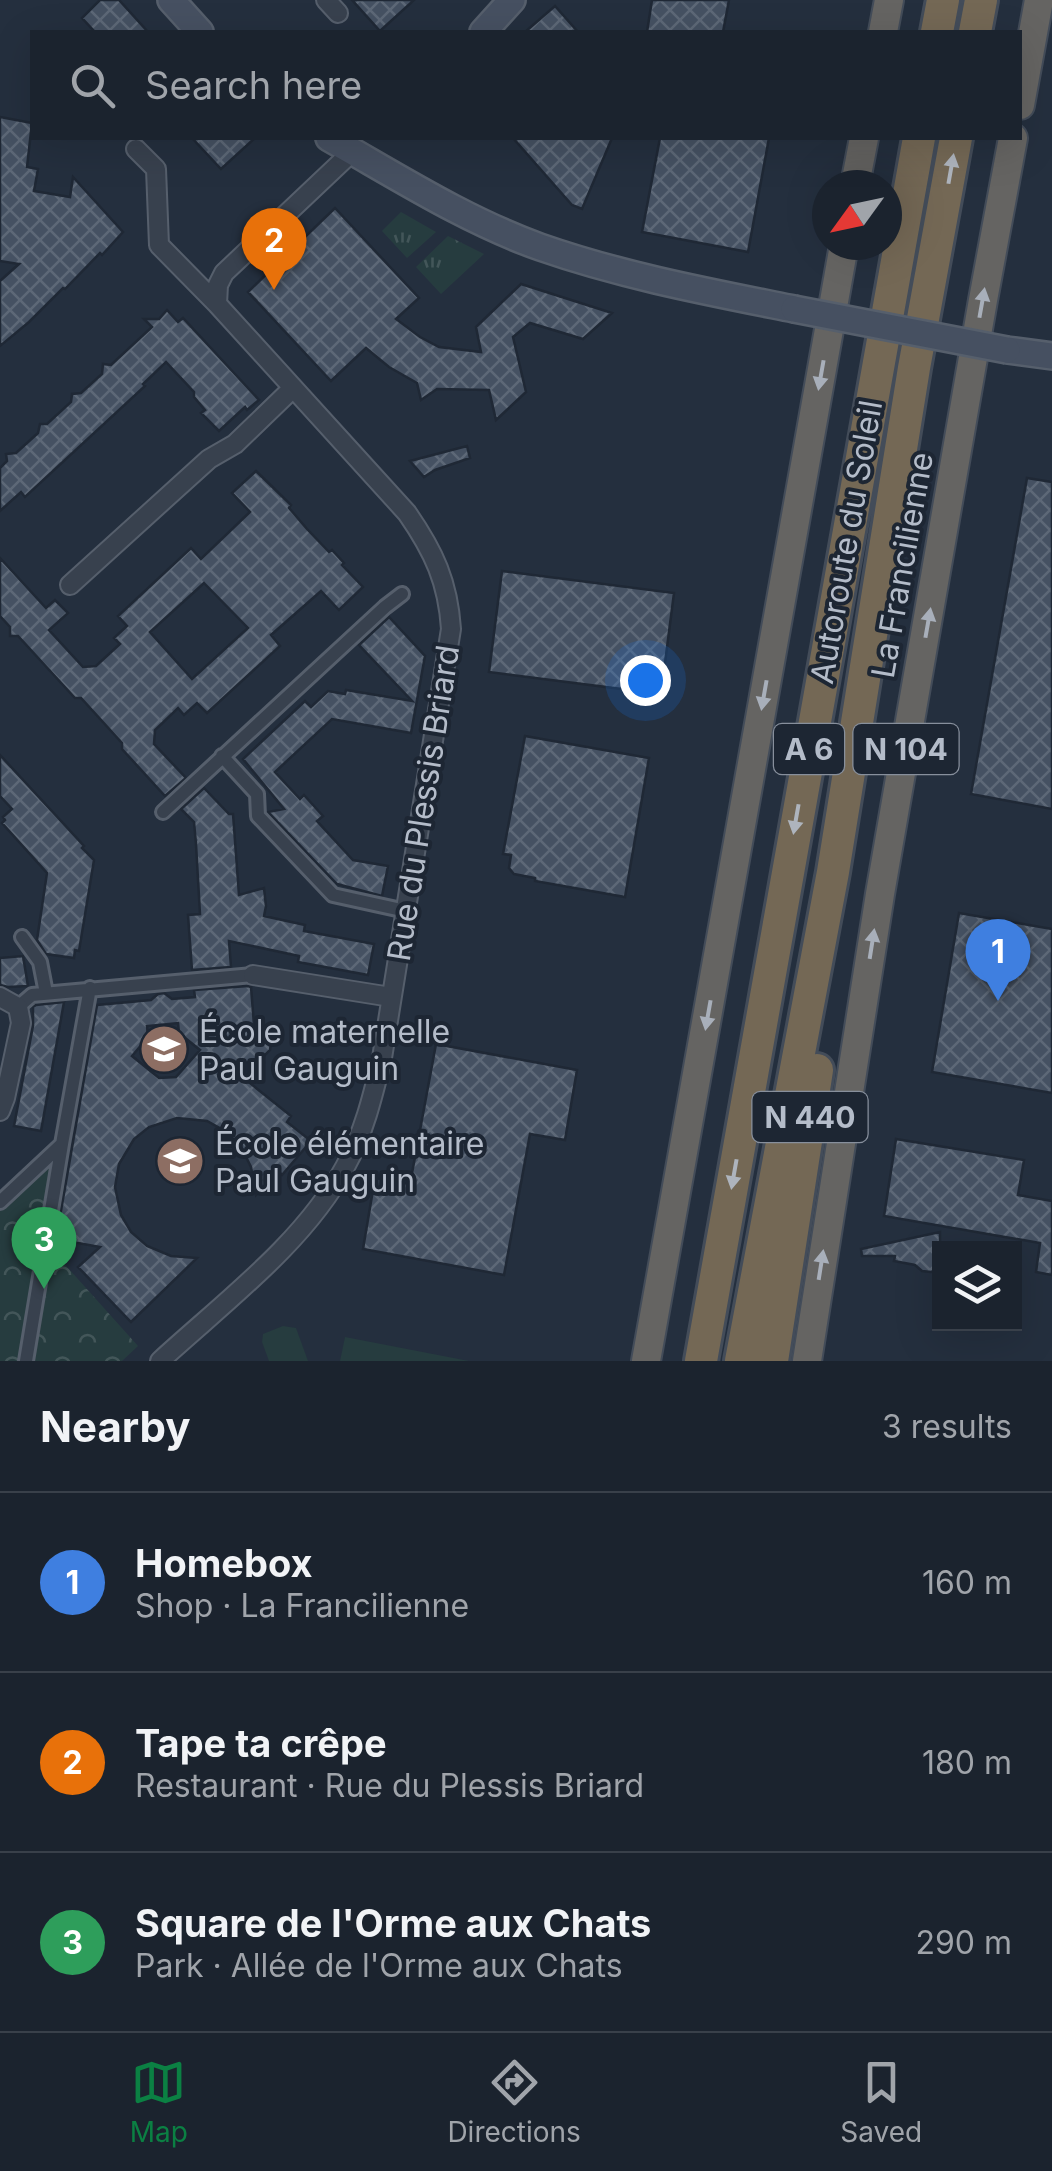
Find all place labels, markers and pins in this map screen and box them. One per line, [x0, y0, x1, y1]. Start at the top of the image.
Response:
pin: 2 [242, 208, 306, 290]
pin: 1 [966, 918, 1030, 1001]
place label: École maternelle Paul Gauguin [199, 1012, 450, 1088]
school or university icon: École maternelle Paul Gauguin [138, 1023, 190, 1075]
place label: École élémentaire Paul Gauguin [215, 1124, 484, 1200]
school or university icon: École élémentaire Paul Gauguin [154, 1135, 206, 1187]
pin: 3 [12, 1206, 76, 1289]

